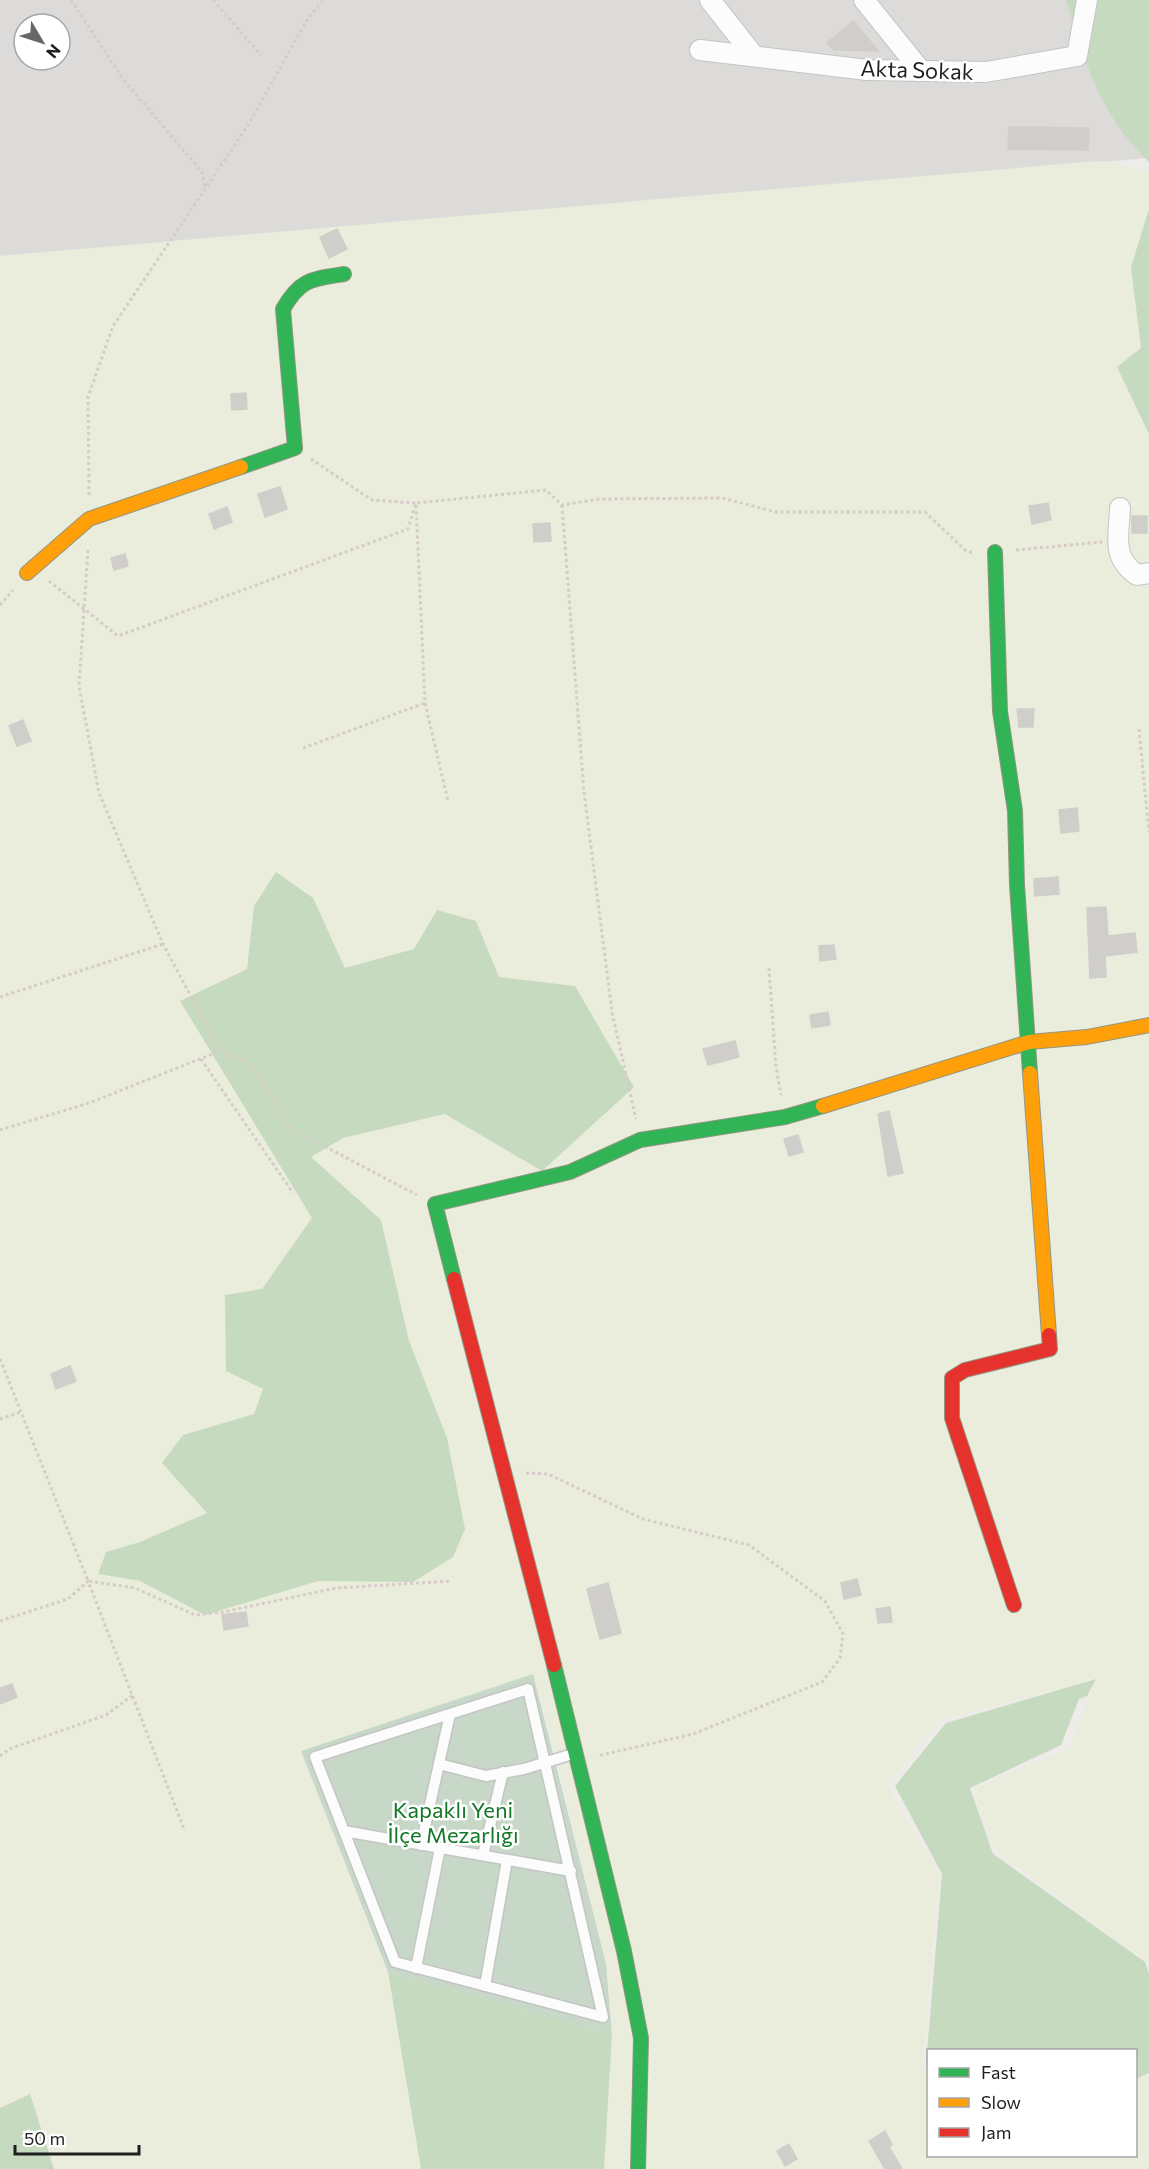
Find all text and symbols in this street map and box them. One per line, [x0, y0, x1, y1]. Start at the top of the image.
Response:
north arrow [12, 12, 72, 72]
text: N [43, 41, 65, 62]
street label: Akta Sokak [860, 54, 974, 85]
park label: Kapaklı Yeni İlçe Mezarlığı [387, 1796, 519, 1848]
legend [927, 2049, 1137, 2157]
text: Fast [981, 2061, 1016, 2083]
text: Slow [981, 2091, 1021, 2113]
scale bar [15, 2118, 140, 2156]
text: Jam [981, 2121, 1011, 2143]
text: 50 m [24, 2127, 65, 2149]

